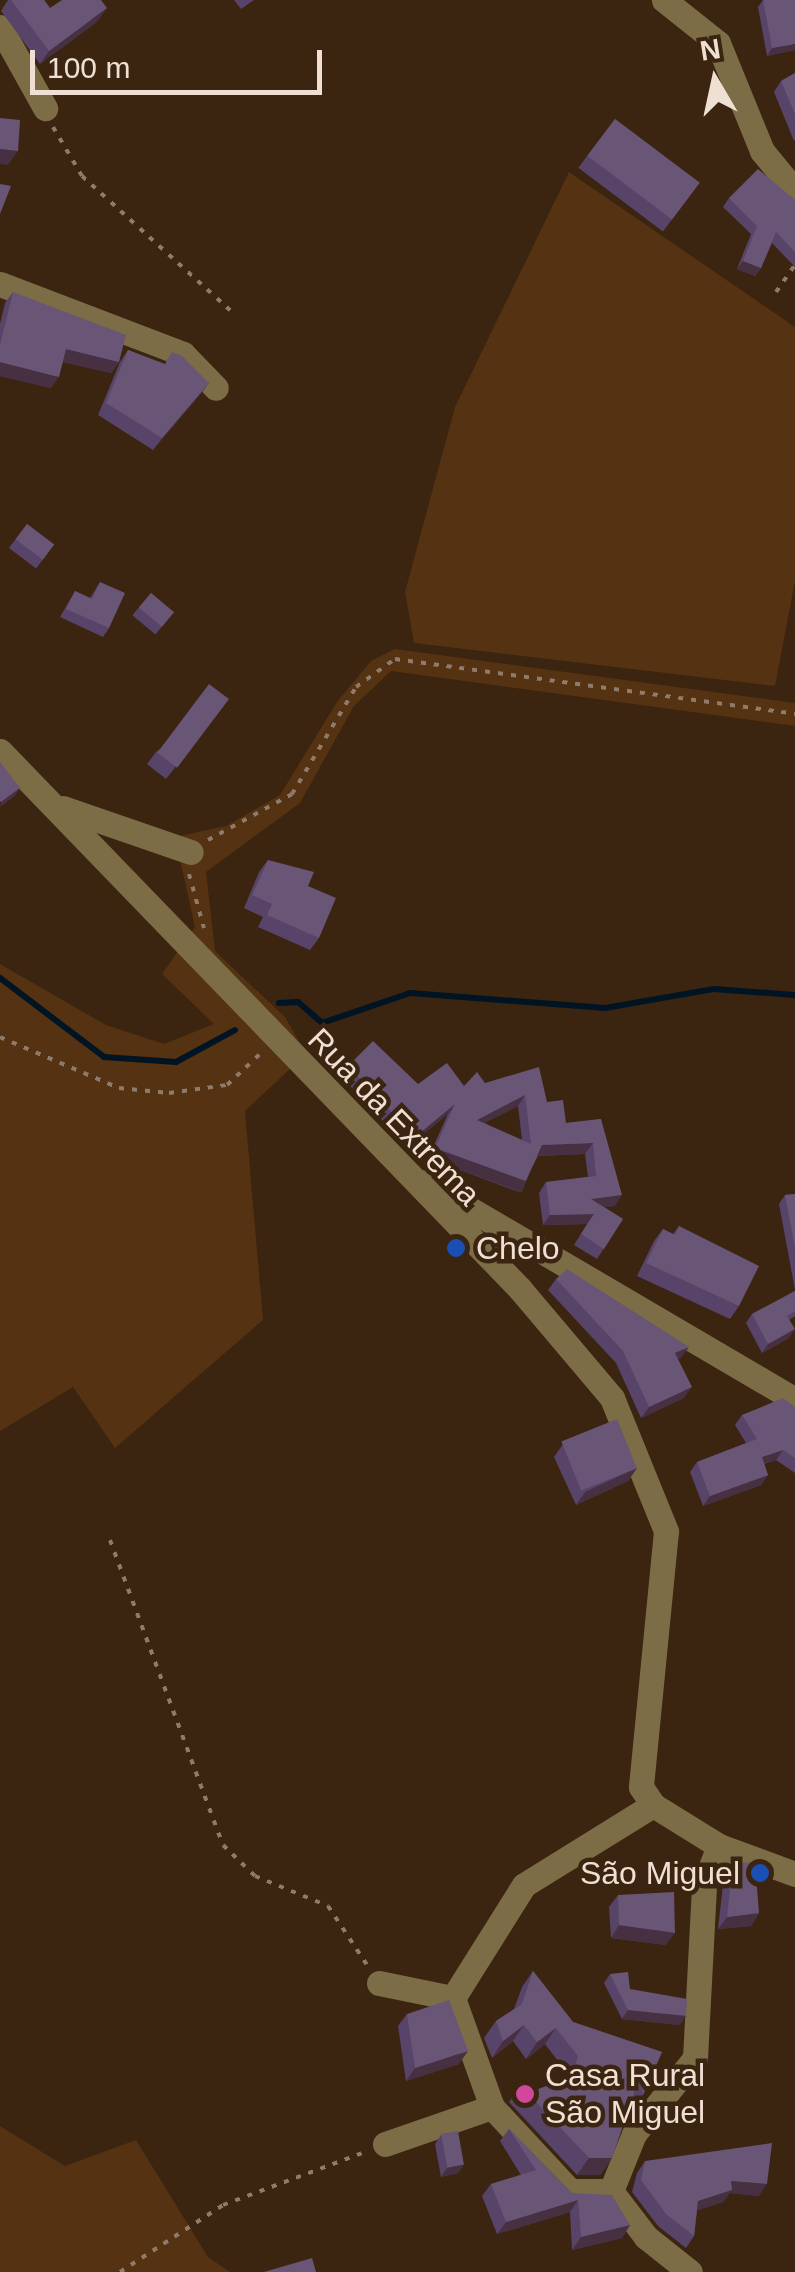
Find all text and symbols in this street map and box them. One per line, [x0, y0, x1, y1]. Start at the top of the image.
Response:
scale bar [35, 30, 328, 92]
north arrow [665, 30, 765, 130]
text: N [698, 33, 723, 67]
text: 100 m [47, 51, 130, 84]
street label: Rua da Extrema [300, 1021, 488, 1213]
place label: Chelo [476, 1229, 560, 1267]
marker: Chelo [445, 1237, 467, 1259]
place label: São Miguel [580, 1854, 740, 1892]
marker: São Miguel [749, 1862, 771, 1884]
place label: Casa Rural São Miguel [545, 2057, 705, 2132]
marker: Casa Rural São Miguel [514, 2083, 536, 2105]

